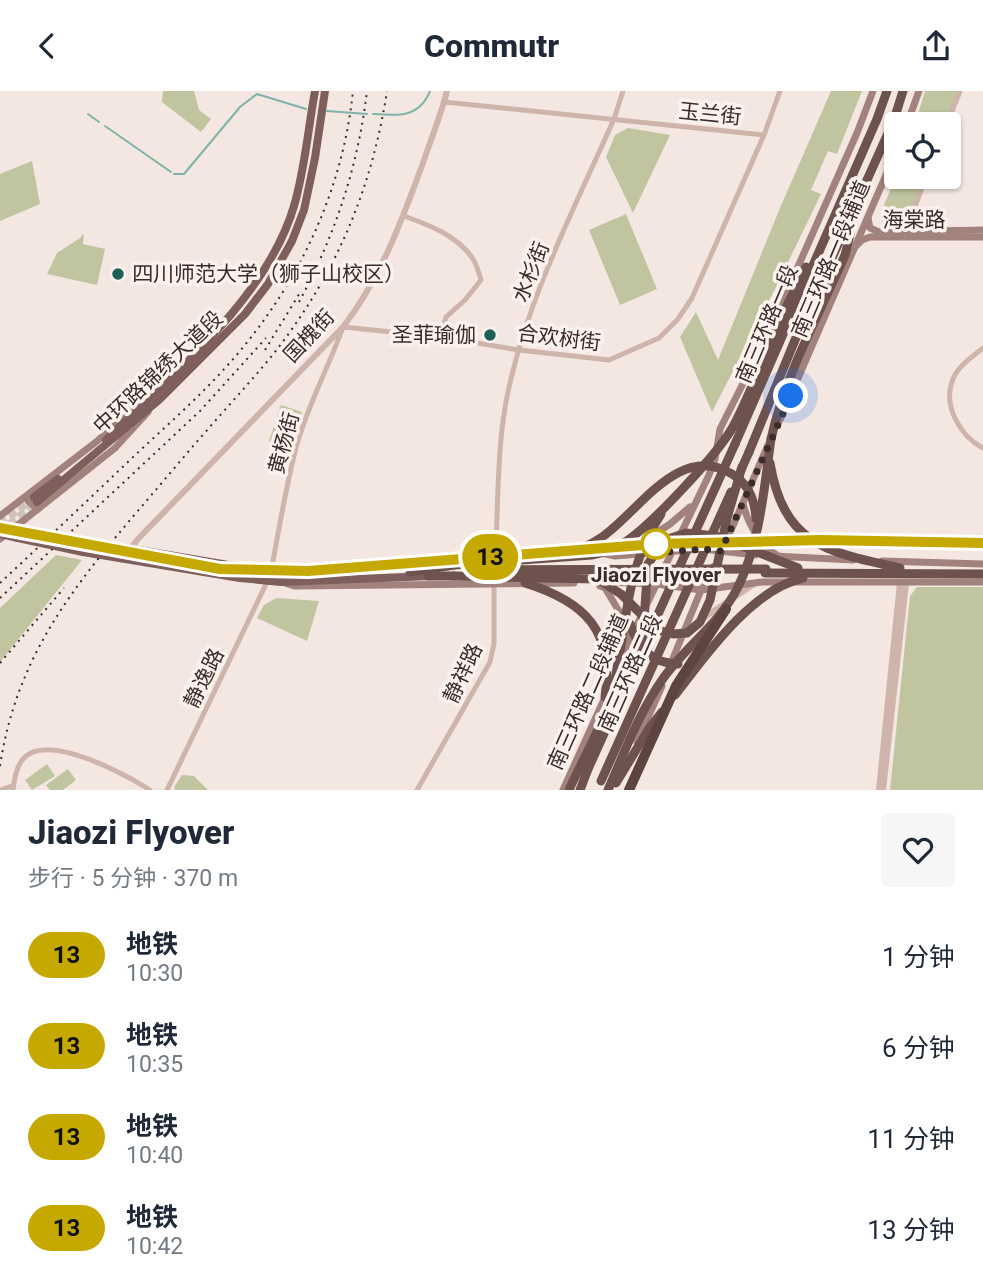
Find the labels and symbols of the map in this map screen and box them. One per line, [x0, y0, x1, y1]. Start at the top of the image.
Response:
street label: 玉兰街 [677, 99, 743, 129]
street label: 南三环路一段辅道 [787, 177, 875, 341]
street label: 海棠路 [883, 208, 946, 232]
street label: 水杉街 [508, 238, 554, 306]
street label: 南三环路一段 [731, 261, 803, 387]
place label: 四川师范大学（狮子山校区） [132, 262, 405, 286]
marker: 四川师范大学（狮子山校区） [110, 266, 126, 282]
street label: 国槐街 [279, 305, 339, 367]
street label: 中环路锦绣大道段 [88, 306, 228, 438]
street label: 合欢树街 [516, 321, 602, 355]
place label: 圣菲瑜伽 [392, 323, 476, 347]
marker: 圣菲瑜伽 [482, 327, 498, 343]
your location [773, 378, 808, 413]
street label: 黄杨街 [264, 409, 304, 477]
marker: Jiaozi Flyover [641, 529, 671, 559]
line badge: 13 [458, 534, 522, 580]
place label: Jiaozi Flyover [591, 563, 722, 587]
street label: 南三环路二段辅道 [543, 610, 633, 774]
street label: 南三环路二段 [593, 611, 667, 735]
street label: 静祥路 [439, 639, 487, 707]
street label: 静逸路 [179, 644, 229, 712]

